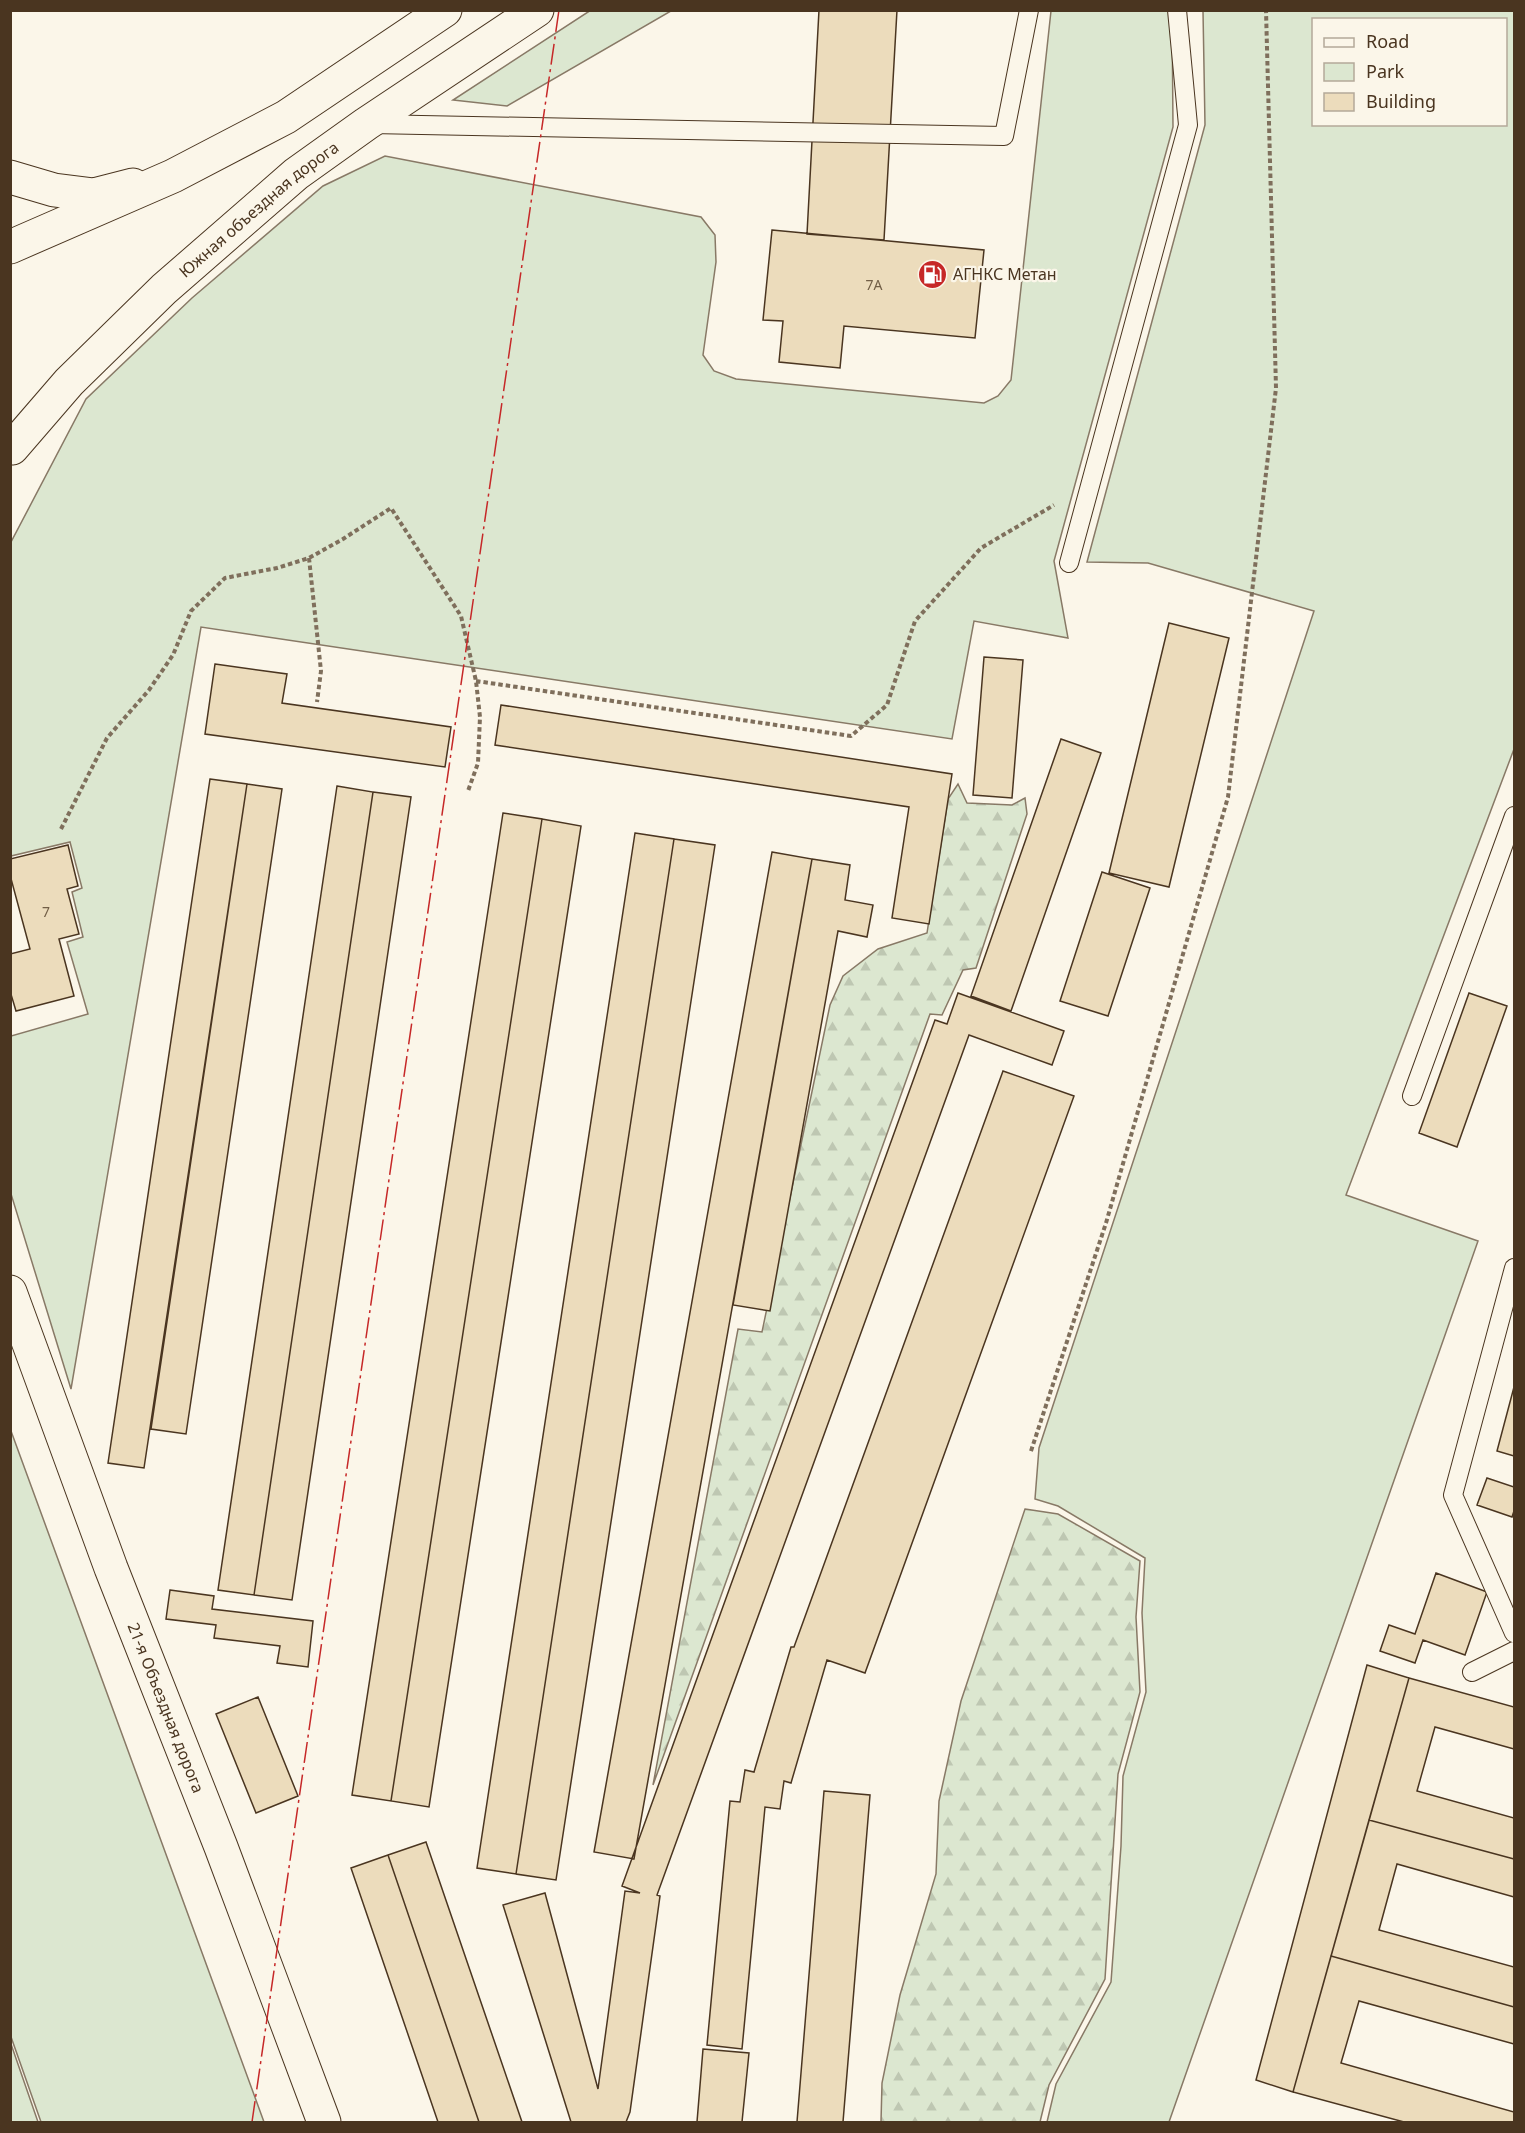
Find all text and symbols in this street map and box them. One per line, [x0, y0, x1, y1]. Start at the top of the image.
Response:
legend [1312, 18, 1507, 126]
text: Road [1366, 29, 1409, 53]
text: Park [1366, 59, 1404, 83]
text: Building [1366, 89, 1436, 113]
street label: Южная объездная дорога [174, 136, 343, 282]
fuel station icon: АГНКС Метан [916, 258, 948, 290]
place label: АГНКС Метан [953, 263, 1057, 285]
house number: 7А [866, 275, 883, 294]
house number: 7 [42, 902, 50, 921]
street label: 21-я Объездная дорога [123, 1619, 210, 1796]

